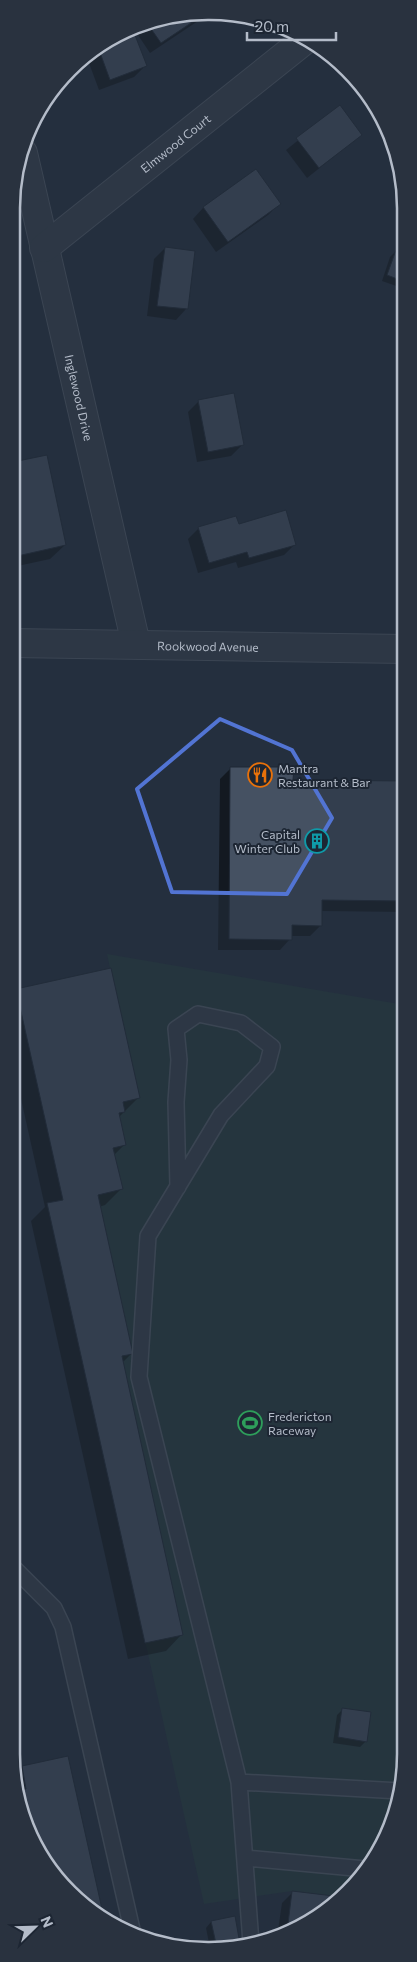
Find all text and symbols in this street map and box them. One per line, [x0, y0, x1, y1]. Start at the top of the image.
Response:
scale bar [247, 10, 336, 42]
text: 20 m [255, 17, 289, 35]
street label: Elmwood Court [138, 111, 213, 175]
street label: Inglewood Drive [63, 353, 96, 442]
street label: Rookwood Avenue [157, 638, 259, 654]
place label: Mantra Restaurant & Bar [278, 761, 370, 789]
restaurant icon: Mantra Restaurant & Bar [247, 762, 273, 788]
place label: Capital Winter Club [234, 827, 300, 855]
building icon: Capital Winter Club [304, 828, 330, 854]
place label: Fredericton Raceway [268, 1409, 332, 1437]
sports icon: Fredericton Raceway [237, 1410, 263, 1436]
north arrow [10, 1902, 60, 1952]
text: N [38, 1914, 57, 1930]

